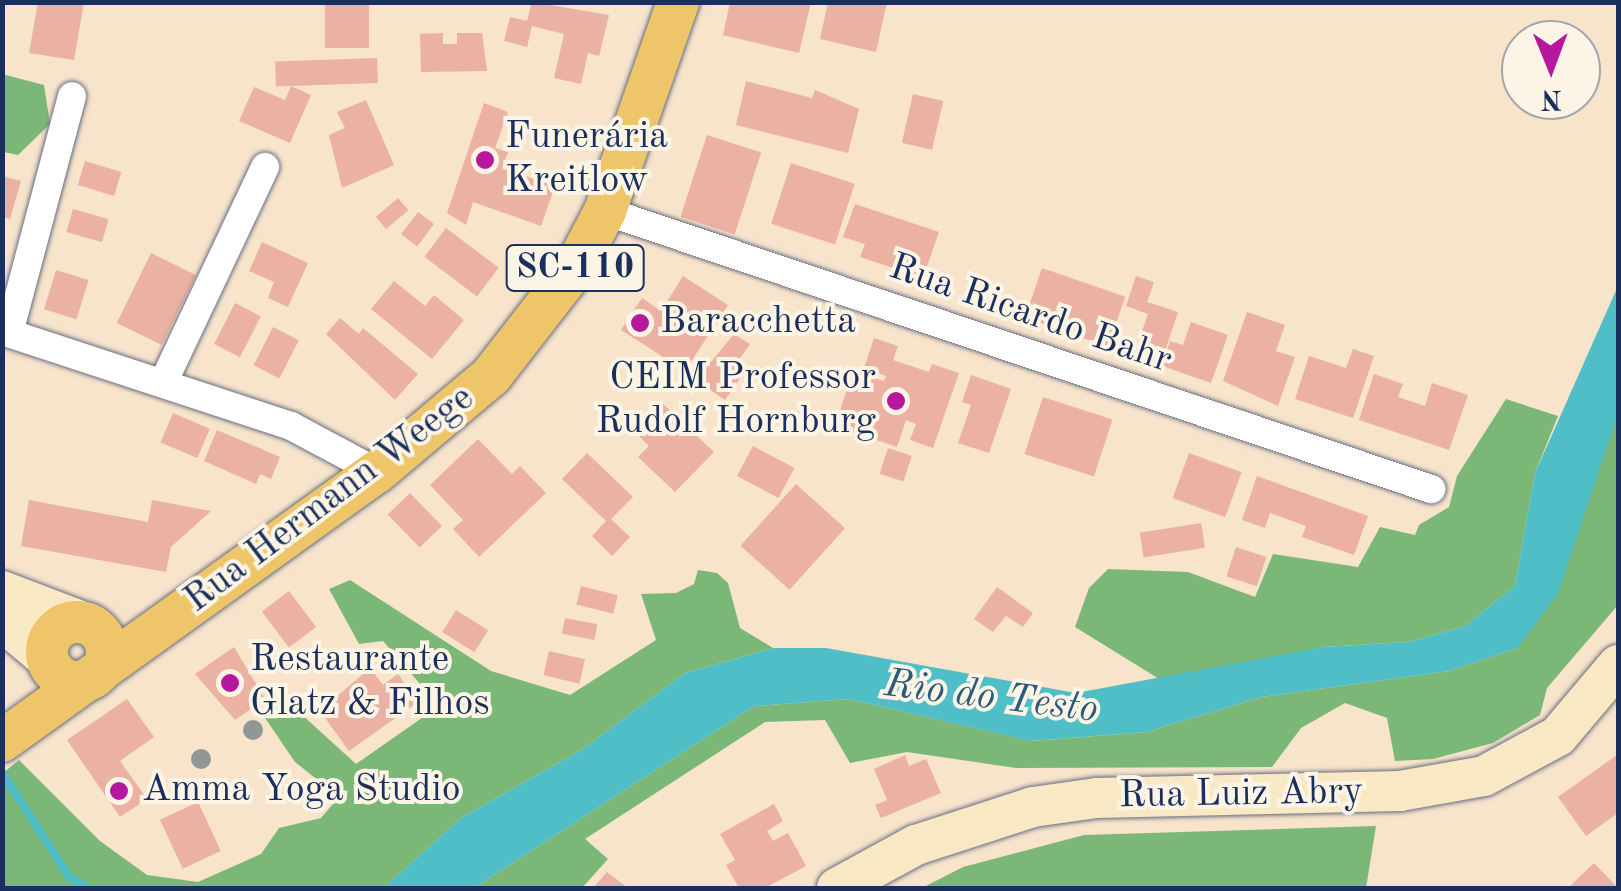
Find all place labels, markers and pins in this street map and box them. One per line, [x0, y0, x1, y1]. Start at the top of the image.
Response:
place label: Funerária Kreitlow [505, 115, 668, 204]
marker: Funerária Kreitlow [474, 149, 496, 171]
place label: Baracchetta [660, 300, 856, 346]
marker: Baracchetta [629, 312, 651, 334]
place label: CEIM Professor Rudolf Hornburg [596, 356, 876, 446]
marker: CEIM Professor Rudolf Hornburg [885, 390, 907, 412]
place label: Restaurante Glatz & Filhos [250, 638, 490, 728]
marker: Restaurante Glatz & Filhos [219, 672, 241, 694]
place label: Amma Yoga Studio [142, 768, 461, 814]
marker: Amma Yoga Studio [106, 778, 132, 804]

